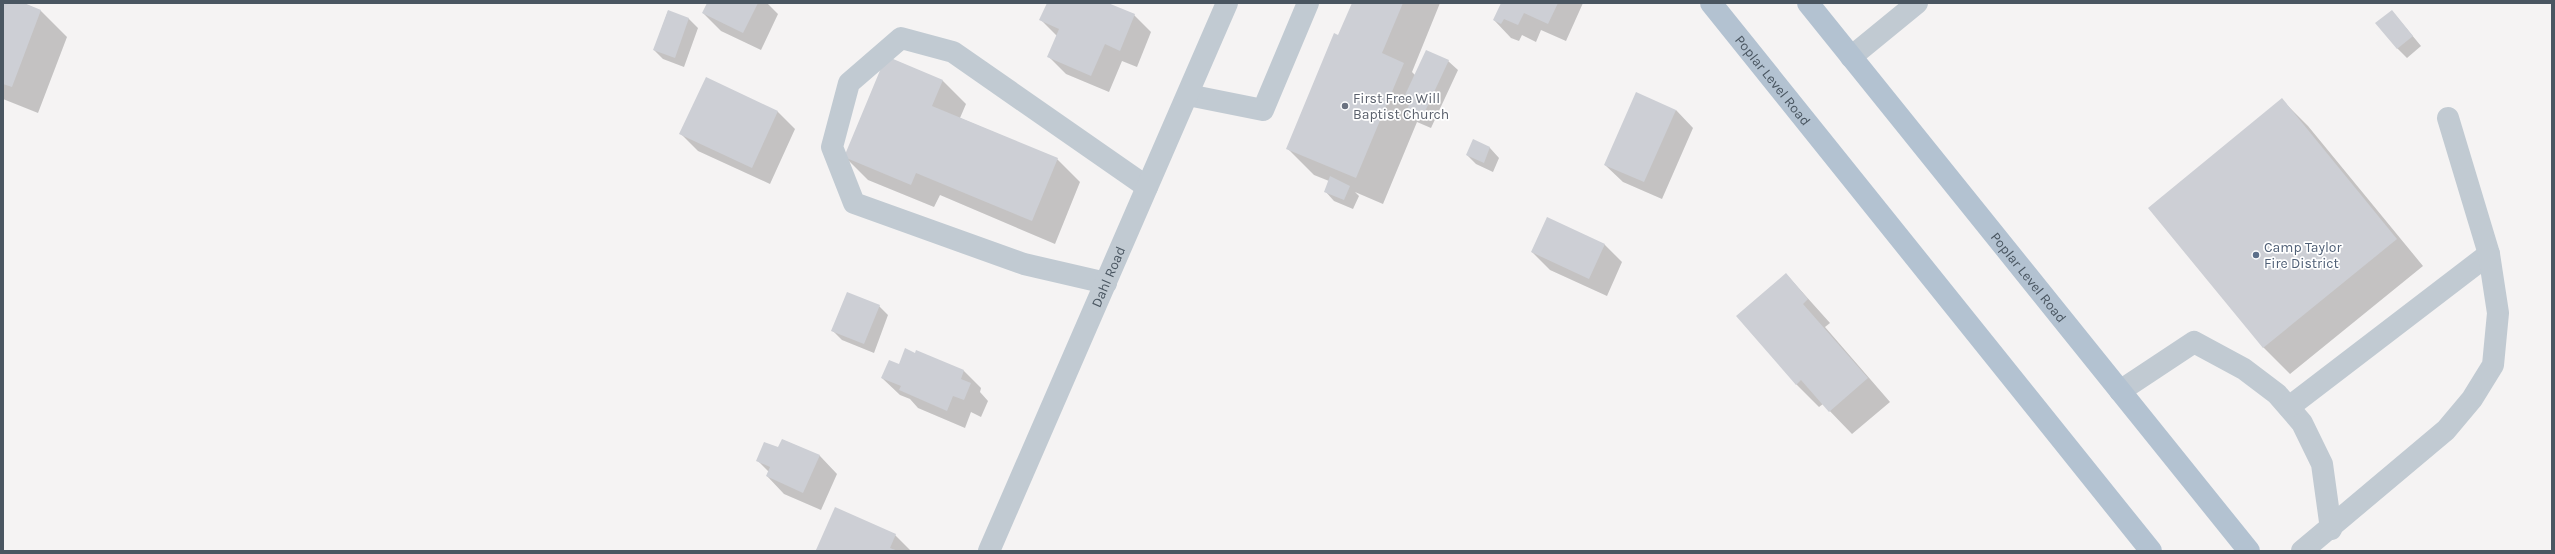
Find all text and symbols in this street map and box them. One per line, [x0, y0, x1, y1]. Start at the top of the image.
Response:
street label: Poplar Level Road [1732, 32, 1814, 129]
place label: First Free Will Baptist Church [1353, 90, 1449, 123]
marker: First Free Will Baptist Church [1340, 101, 1350, 111]
street label: Poplar Level Road [1987, 229, 2070, 326]
place label: Camp Taylor Fire District [2264, 239, 2342, 272]
street label: Dahl Road [1087, 244, 1129, 310]
marker: Camp Taylor Fire District [2251, 250, 2261, 260]

